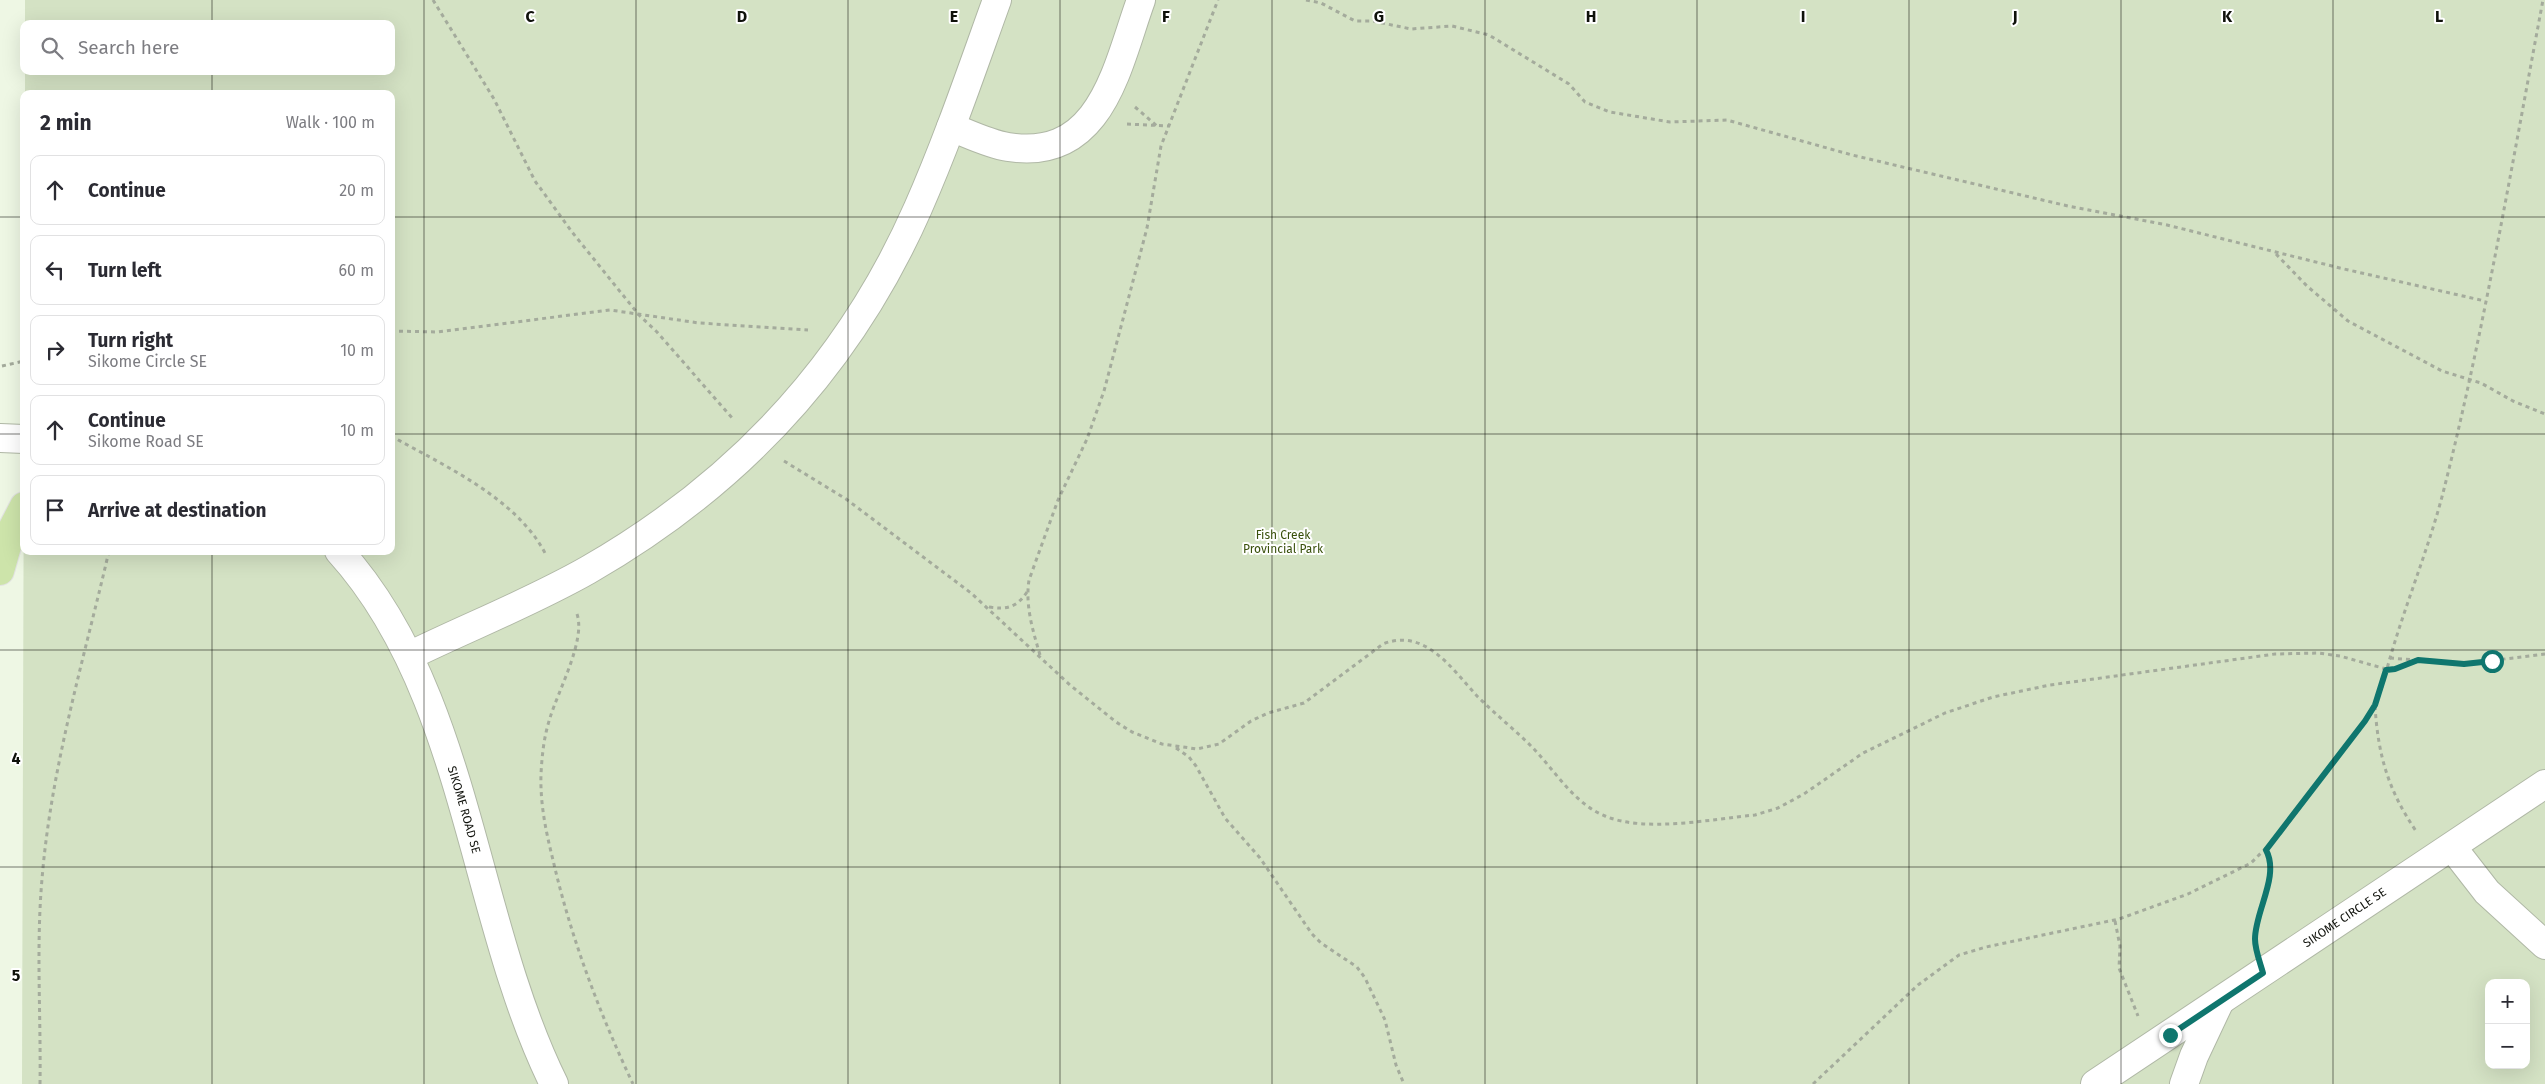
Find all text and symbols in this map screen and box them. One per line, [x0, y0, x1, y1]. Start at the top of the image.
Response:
text: C [525, 7, 535, 26]
text: D [737, 7, 747, 26]
text: E [950, 7, 958, 26]
text: F [1162, 7, 1170, 26]
text: G [1374, 7, 1384, 26]
text: H [1586, 7, 1596, 26]
text: I [1801, 7, 1805, 26]
text: J [2011, 7, 2018, 26]
text: K [2222, 7, 2233, 26]
text: L [2435, 7, 2443, 26]
search box [20, 20, 395, 75]
icon: search [38, 34, 66, 62]
text: Search here [78, 36, 179, 59]
text: 2 min [40, 110, 92, 136]
text: Walk · 100 m [286, 113, 375, 132]
icon: ahead [41, 176, 69, 204]
text: Continue [88, 179, 166, 202]
text: 20 m [339, 181, 374, 200]
icon: left [41, 256, 69, 284]
text: Turn left [88, 259, 162, 282]
text: 60 m [339, 261, 374, 280]
text: Turn right [88, 329, 173, 352]
icon: right [41, 336, 69, 364]
text: 10 m [340, 341, 374, 360]
text: Sikome Circle SE [88, 352, 207, 371]
text: Continue [88, 409, 166, 432]
icon: ahead [41, 416, 69, 444]
text: 10 m [340, 421, 374, 440]
text: Sikome Road SE [88, 432, 204, 451]
icon: arrive [41, 496, 69, 524]
text: Arrive at destination [88, 499, 267, 522]
park label: Fish Creek Provincial Park [1243, 528, 1324, 556]
route start [2481, 650, 2504, 673]
text: 4 [11, 749, 21, 768]
street label: SIKOME ROAD SE [445, 764, 483, 855]
street label: SIKOME CIRCLE SE [2300, 885, 2389, 950]
text: 5 [12, 966, 21, 985]
map controls [2485, 979, 2530, 1069]
button: + [2485, 979, 2530, 1024]
route end [2159, 1024, 2182, 1047]
button: − [2485, 1024, 2530, 1069]

